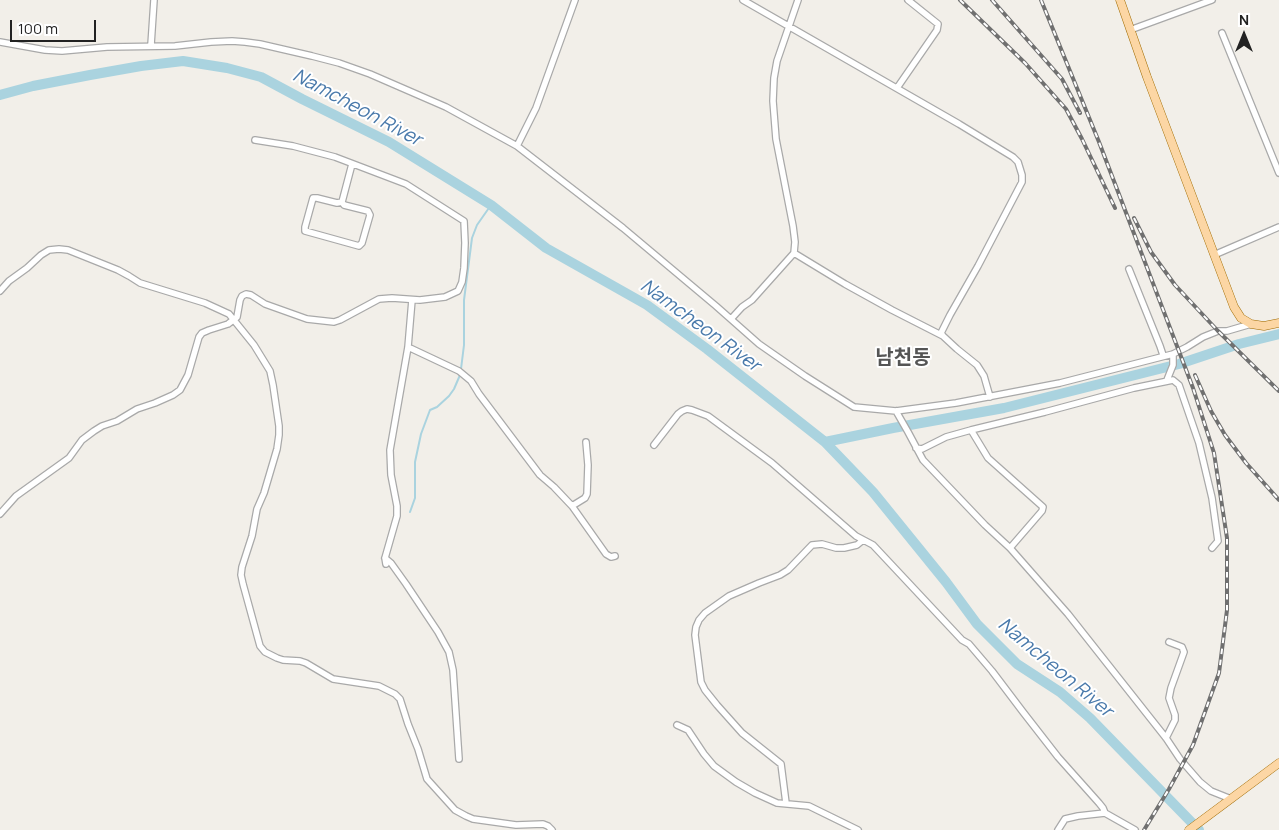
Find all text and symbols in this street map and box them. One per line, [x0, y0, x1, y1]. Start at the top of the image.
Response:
scale bar [12, 10, 99, 42]
north arrow [1219, 10, 1269, 60]
text: N [1239, 10, 1249, 29]
text: 100 m [18, 18, 58, 39]
water label: Namcheon River [289, 64, 425, 152]
water label: Namcheon River [636, 275, 764, 377]
district label: 남천동 [875, 346, 931, 370]
water label: Namcheon River [993, 613, 1117, 723]

